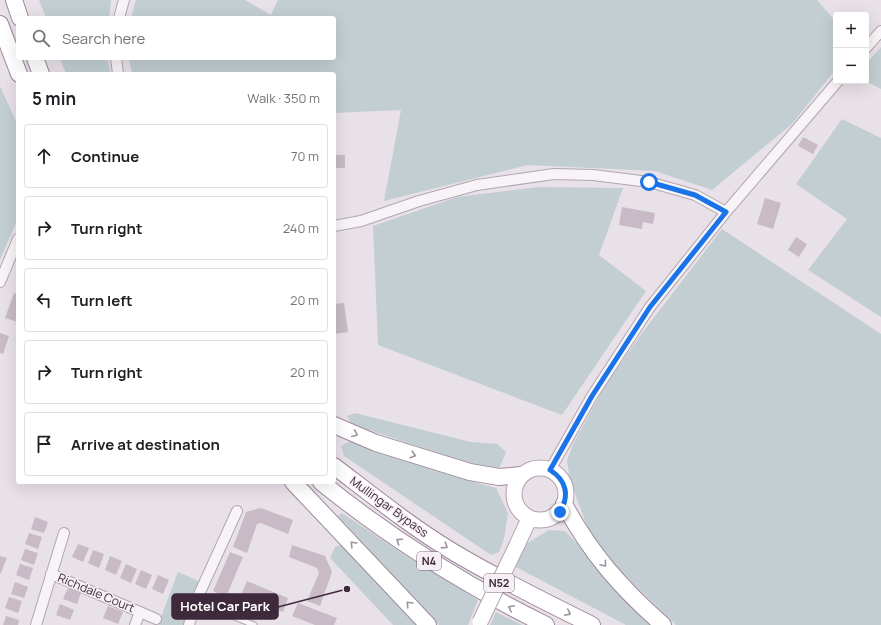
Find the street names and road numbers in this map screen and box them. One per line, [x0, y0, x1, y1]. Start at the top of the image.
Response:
street label: Mullingar Bypass [347, 472, 432, 541]
road number: N4 [417, 552, 441, 570]
street label: Richdale Court [55, 569, 137, 616]
road number: N52 [484, 574, 514, 592]

